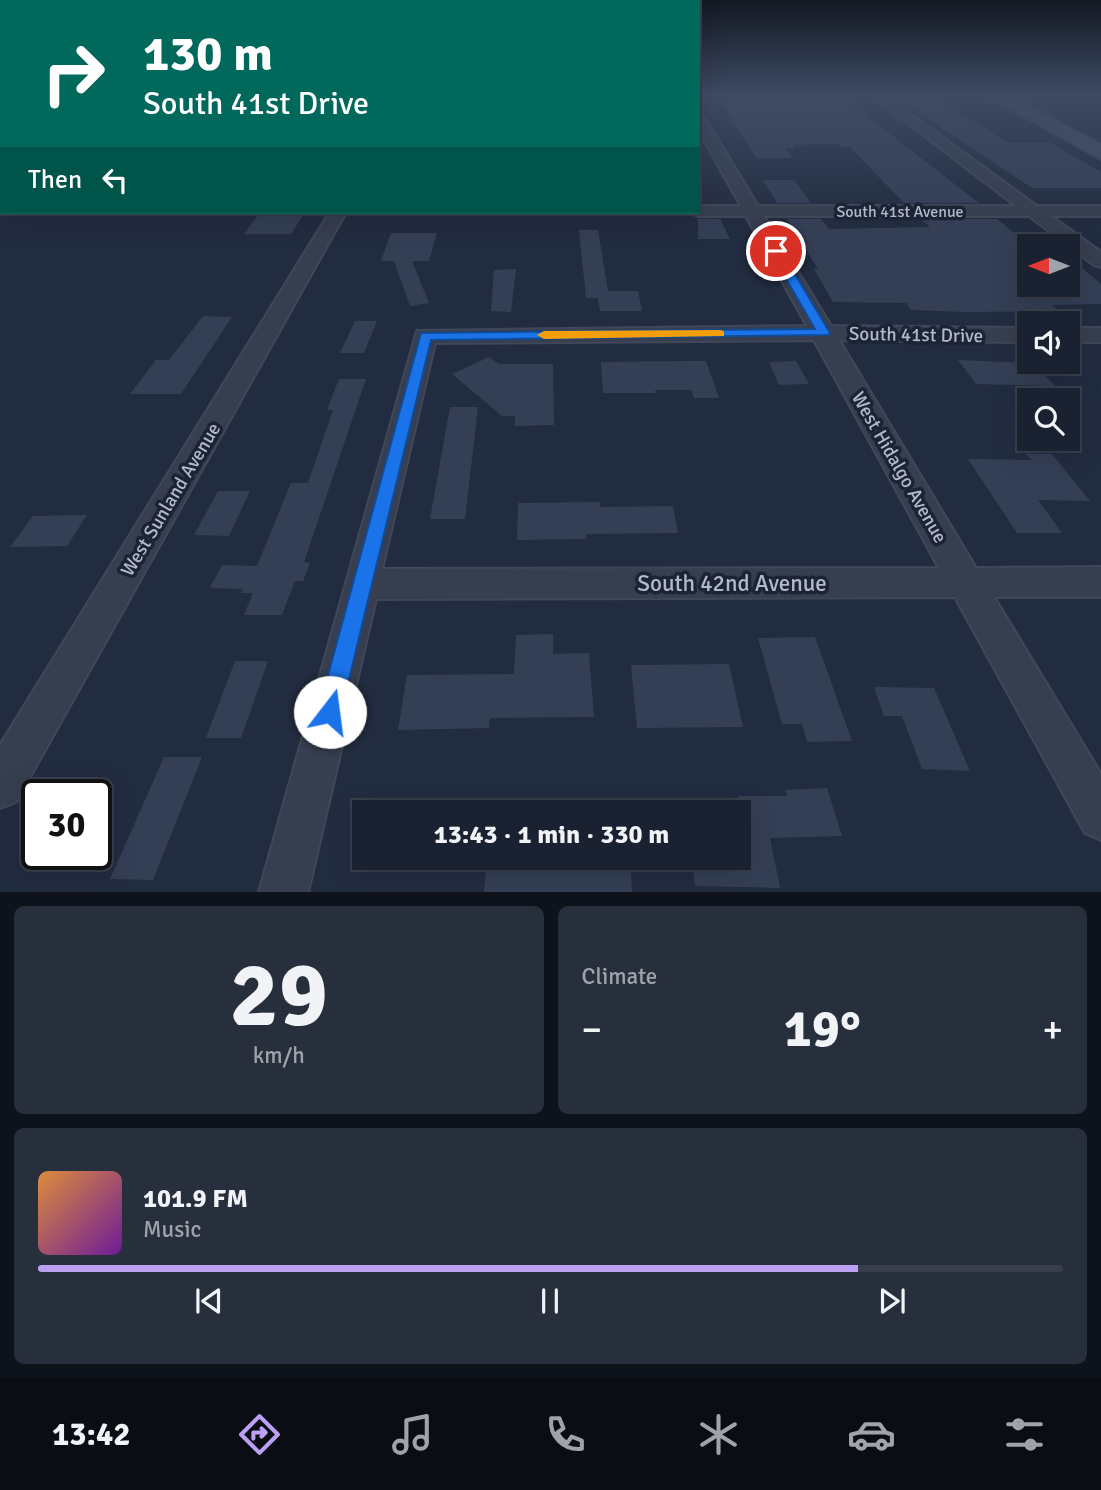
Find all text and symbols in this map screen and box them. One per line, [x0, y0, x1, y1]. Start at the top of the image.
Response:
text: 130 m [143, 24, 273, 84]
icon: right [28, 28, 119, 119]
text: South 41st Drive [143, 84, 369, 123]
icon: left [96, 161, 134, 199]
text: Then [28, 164, 82, 196]
street label: South 41st Avenue [836, 202, 964, 222]
pin [746, 221, 806, 281]
icon: arrive [757, 232, 795, 270]
north arrow [1017, 234, 1080, 298]
map controls [1017, 234, 1080, 451]
button: sound [1017, 311, 1080, 374]
street label: South 41st Drive [849, 322, 983, 348]
street label: West Hidalgo Avenue [846, 388, 952, 547]
button: search [1017, 388, 1080, 451]
street label: West Sunland Avenue [116, 418, 226, 581]
street label: South 42nd Avenue [637, 569, 827, 598]
position arrow [293, 675, 367, 749]
speed limit sign: 30 [21, 779, 112, 870]
text: 13:43 · 1 min · 330 m [434, 819, 669, 851]
text: 29 [230, 939, 328, 1052]
text: Climate [582, 962, 657, 991]
text: 19° [784, 997, 861, 1061]
text: − [582, 1006, 602, 1053]
text: + [1042, 1006, 1063, 1053]
text: km/h [253, 1041, 305, 1070]
text: 101.9 FM [143, 1183, 248, 1215]
text: Music [143, 1215, 201, 1244]
icon: previous [190, 1282, 228, 1320]
icon: pause [531, 1282, 569, 1320]
icon: next [873, 1282, 911, 1320]
icon: directions [235, 1410, 284, 1459]
icon: music [388, 1410, 437, 1459]
icon: phone [541, 1410, 590, 1459]
icon: climate [694, 1410, 743, 1459]
icon: car [847, 1410, 896, 1459]
icon: filters [1000, 1410, 1049, 1459]
text: 13:42 [52, 1415, 131, 1454]

